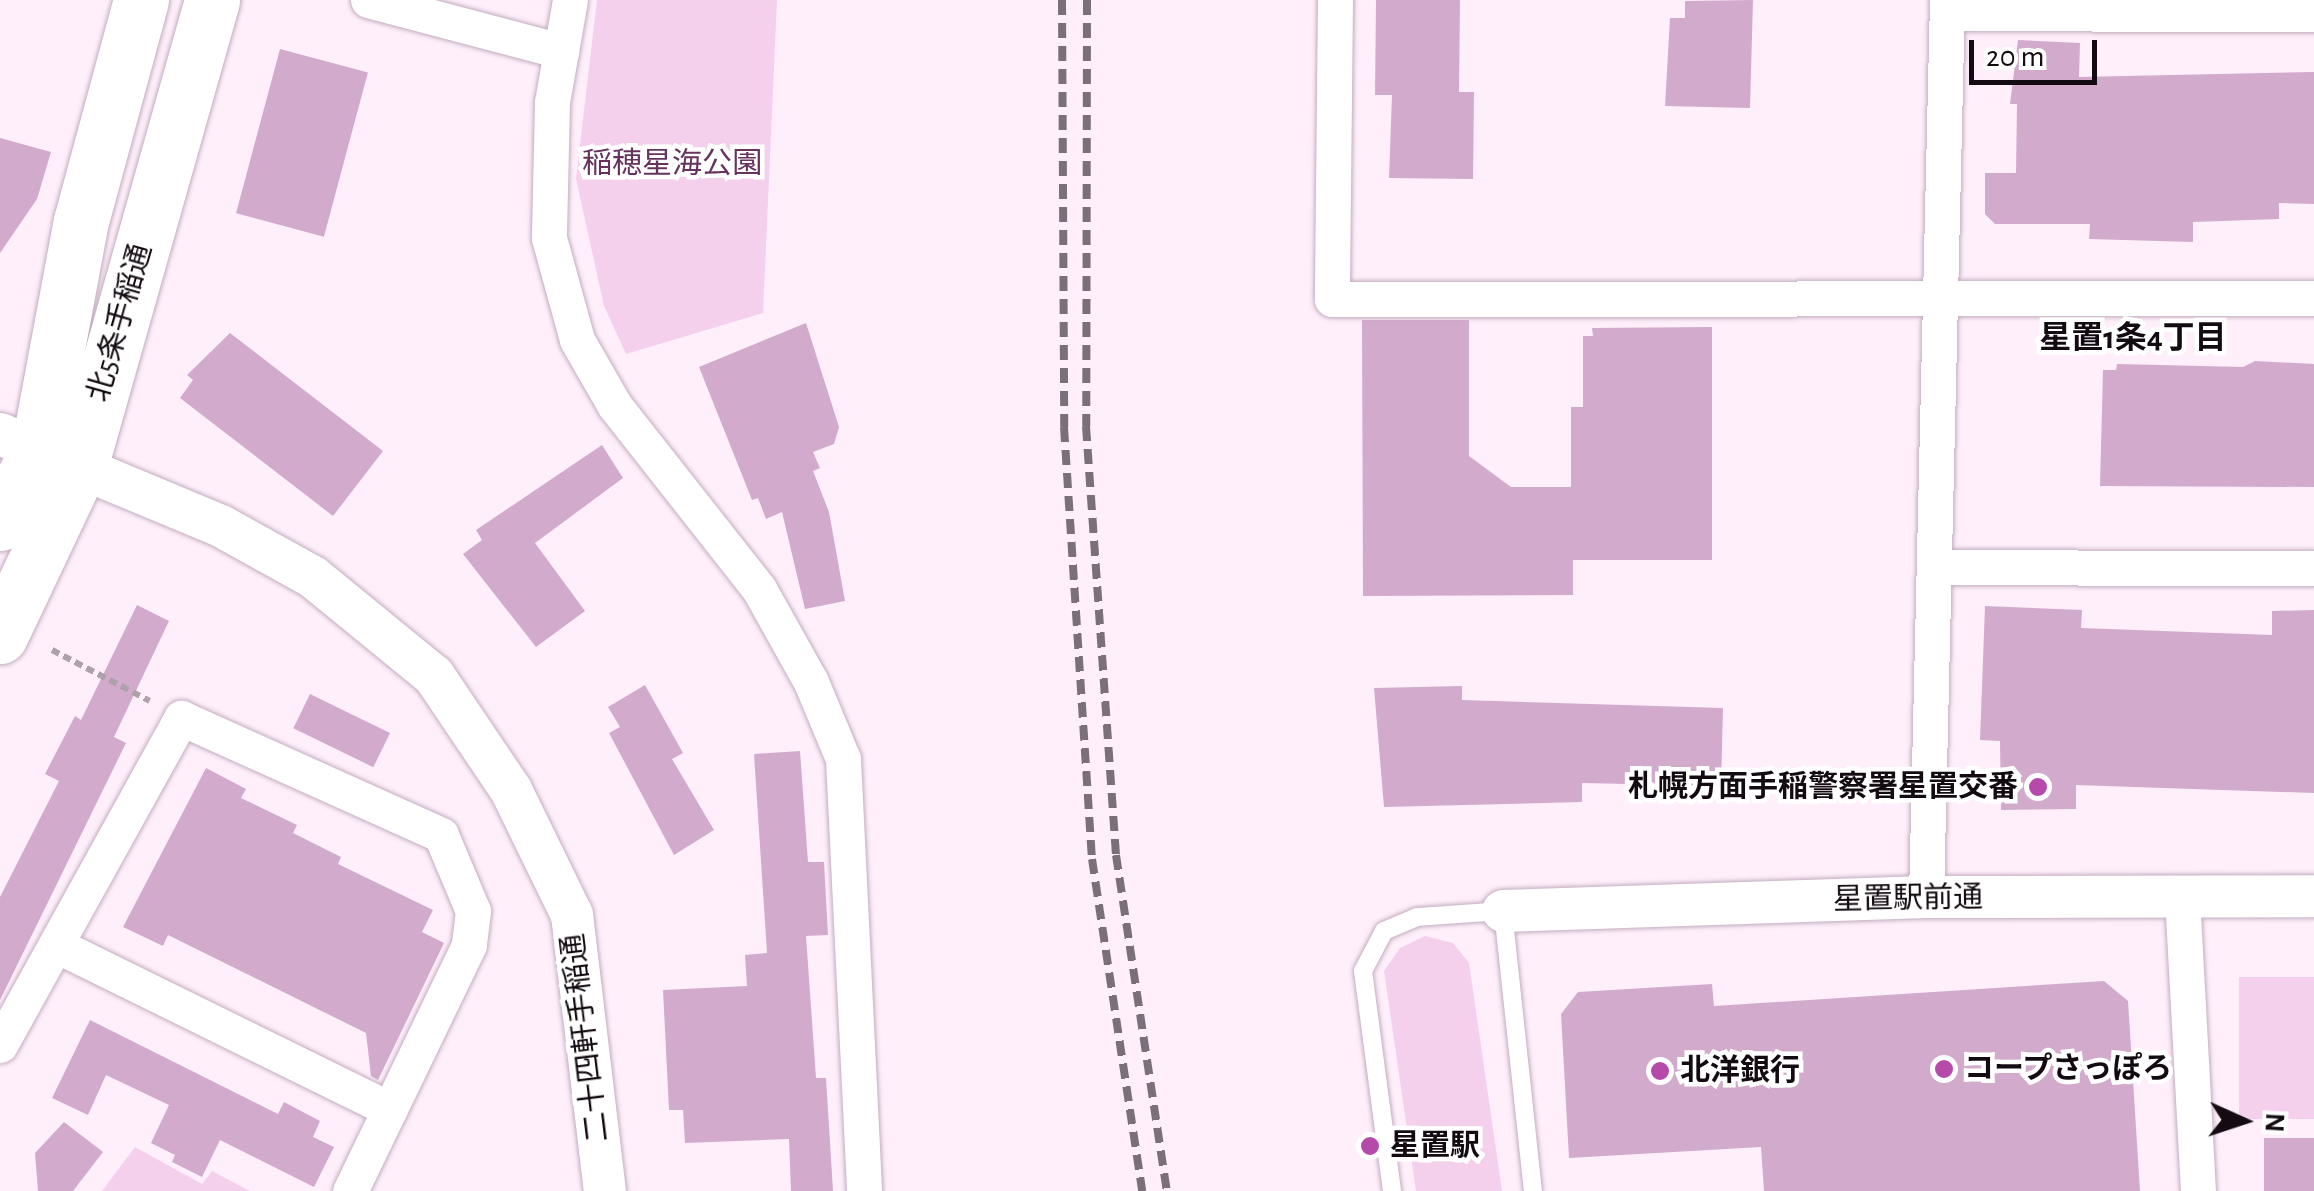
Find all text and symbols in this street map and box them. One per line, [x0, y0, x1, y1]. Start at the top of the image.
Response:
scale bar [1974, 20, 2102, 82]
text: 20 m [1986, 42, 2044, 72]
park label: 稲穂星海公園 [582, 146, 762, 182]
street label: 北5条手稲通 [80, 240, 160, 406]
district label: 星置1条4丁目 [2039, 319, 2227, 357]
place label: 札幌方面手稲警察署星置交番 [1628, 769, 2018, 805]
marker: 札幌方面手稲警察署星置交番 [2027, 776, 2049, 798]
street label: 星置駅前通 [1833, 880, 1983, 918]
street label: 二十四軒手稲通 [555, 932, 617, 1144]
place label: コープさっぽろ [1964, 1051, 2174, 1087]
place label: 北洋銀行 [1680, 1053, 1800, 1089]
marker: コープさっぽろ [1933, 1058, 1955, 1080]
marker: 北洋銀行 [1649, 1060, 1671, 1082]
north arrow [2194, 1071, 2294, 1171]
text: N [2259, 1112, 2288, 1133]
place label: 星置駅 [1390, 1128, 1480, 1164]
marker: 星置駅 [1359, 1135, 1381, 1157]

